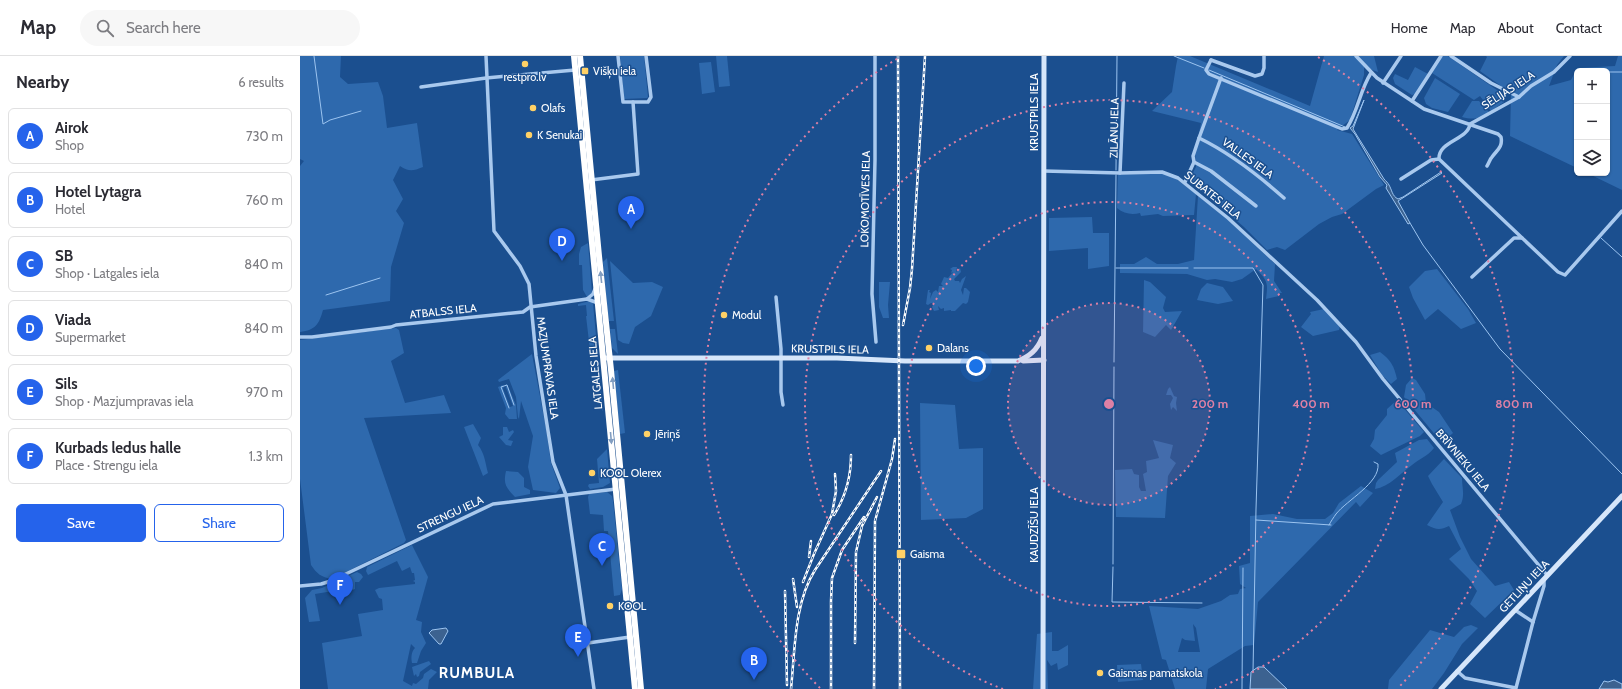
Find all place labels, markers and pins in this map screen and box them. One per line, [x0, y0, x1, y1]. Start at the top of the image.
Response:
marker: restpro.lv [520, 59, 530, 69]
place label: Višķu iela [593, 64, 637, 79]
marker: Višķu iela [580, 66, 590, 76]
place label: restpro.lv [504, 70, 547, 84]
place label: Olafs [541, 101, 566, 115]
marker: Olafs [528, 103, 538, 113]
place label: K Senukai [537, 128, 582, 142]
marker: K Senukai [524, 130, 534, 140]
pin: A [618, 196, 644, 229]
pin: D [549, 228, 575, 261]
place label: Modul [732, 308, 762, 322]
marker: Modul [719, 310, 729, 320]
place label: Dalans [937, 341, 969, 355]
marker: Dalans [924, 343, 934, 353]
centre of rings [1102, 397, 1116, 411]
place label: Jēriņš [654, 427, 680, 442]
marker: Jēriņš [642, 429, 652, 439]
place label: KOOL Olerex [600, 466, 662, 480]
marker: KOOL Olerex [587, 468, 597, 478]
pin: C [589, 533, 615, 566]
place label: Gaisma [910, 547, 945, 561]
marker: Gaisma [895, 548, 907, 560]
pin: F [327, 572, 353, 605]
place label: KOOL [618, 599, 647, 613]
marker: KOOL [605, 601, 615, 611]
pin: E [565, 624, 591, 657]
pin: B [741, 647, 767, 680]
place label: Gaismas pamatskola [1108, 666, 1203, 680]
marker: Gaismas pamatskola [1095, 668, 1105, 678]

